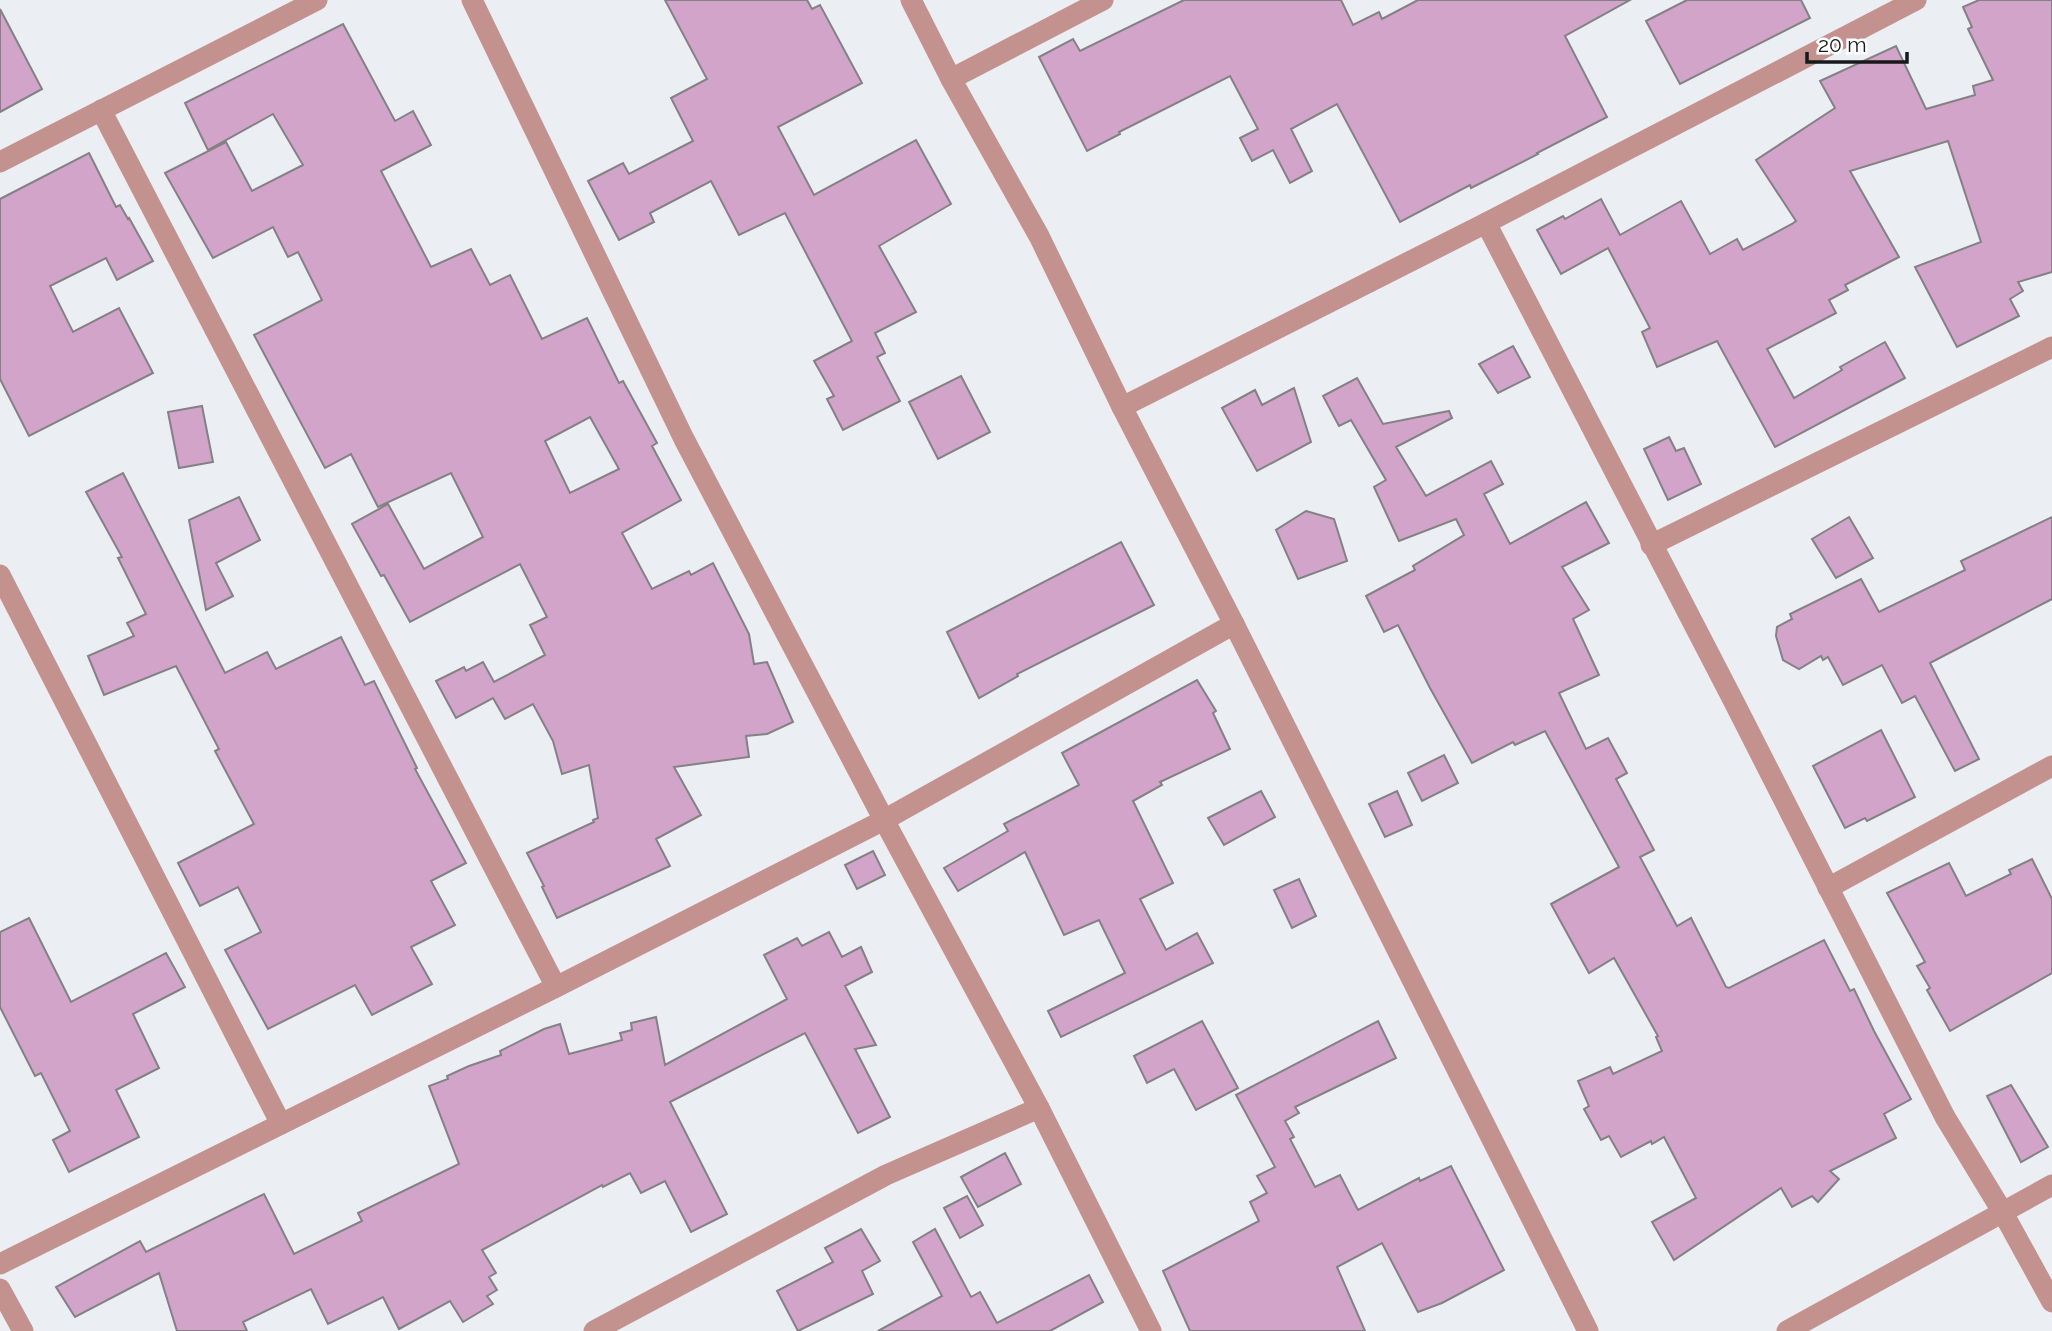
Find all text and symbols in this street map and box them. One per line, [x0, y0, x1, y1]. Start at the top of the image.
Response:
scale bar [1807, 21, 1907, 65]
text: 20 m [1818, 32, 1866, 57]

